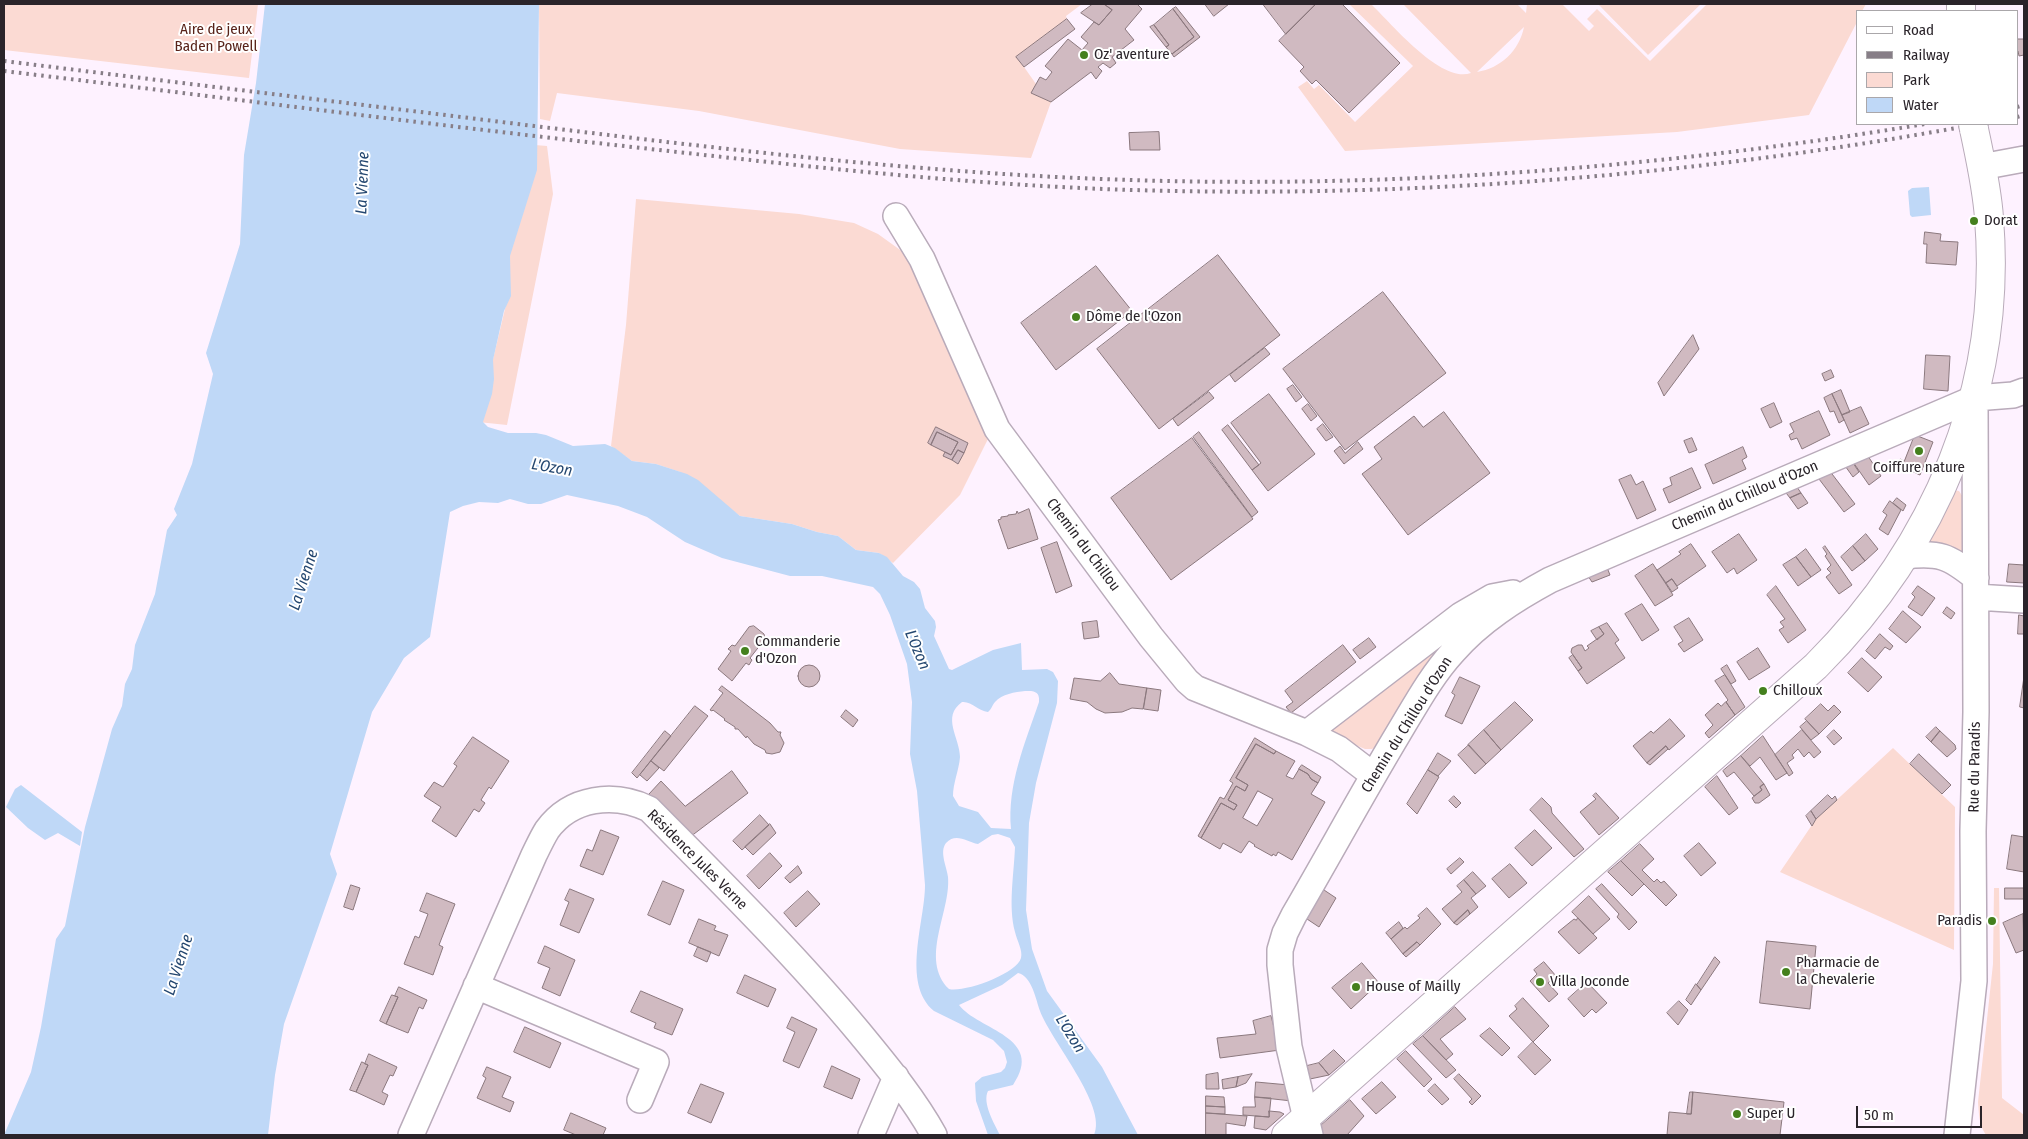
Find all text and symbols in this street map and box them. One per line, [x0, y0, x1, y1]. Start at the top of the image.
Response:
legend [1856, 10, 2018, 125]
park label: Aire de jeux Baden Powell [175, 21, 257, 56]
text: Road [1903, 21, 1934, 39]
place label: Oz' aventure [1094, 46, 1170, 64]
text: Railway [1903, 46, 1950, 64]
marker: Oz' aventure [1078, 49, 1090, 61]
text: Park [1903, 71, 1930, 89]
text: Water [1903, 96, 1938, 114]
water label: La Vienne [352, 151, 374, 215]
place label: Dorat [1984, 212, 2018, 230]
marker: Dorat [1968, 215, 1980, 227]
place label: Dôme de l'Ozon [1086, 308, 1182, 326]
marker: Dôme de l'Ozon [1070, 311, 1082, 323]
marker: Coiffure nature [1913, 445, 1925, 457]
water label: L'Ozon [530, 455, 574, 481]
street label: Chemin du Chillou d'Ozon [1669, 457, 1821, 535]
place label: Coiffure nature [1873, 459, 1965, 477]
street label: Chemin du Chillou [1042, 495, 1124, 595]
water label: La Vienne [285, 547, 323, 613]
water label: L'Ozon [900, 627, 934, 673]
place label: Commanderie d'Ozon [755, 633, 840, 668]
marker: Commanderie d'Ozon [739, 645, 751, 657]
street label: Chemin du Chillou d'Ozon [1358, 654, 1456, 796]
place label: Chilloux [1773, 682, 1822, 700]
marker: Chilloux [1757, 685, 1769, 697]
street label: Rue du Paradis [1965, 721, 1985, 813]
street label: Résidence Jules Verne [643, 806, 751, 914]
place label: Paradis [1937, 912, 1982, 930]
marker: Paradis [1986, 915, 1998, 927]
water label: La Vienne [160, 932, 198, 998]
place label: Pharmacie de la Chevalerie [1796, 954, 1880, 989]
marker: Pharmacie de la Chevalerie [1780, 966, 1792, 978]
place label: Villa Joconde [1550, 973, 1629, 991]
marker: Villa Joconde [1534, 976, 1546, 988]
place label: House of Mailly [1366, 978, 1460, 996]
marker: House of Mailly [1350, 981, 1362, 993]
water label: L'Ozon [1051, 1011, 1089, 1057]
scale bar [1858, 1096, 1984, 1128]
place label: Super U [1747, 1105, 1795, 1123]
text: 50 m [1864, 1106, 1894, 1124]
marker: Super U [1731, 1108, 1743, 1120]

